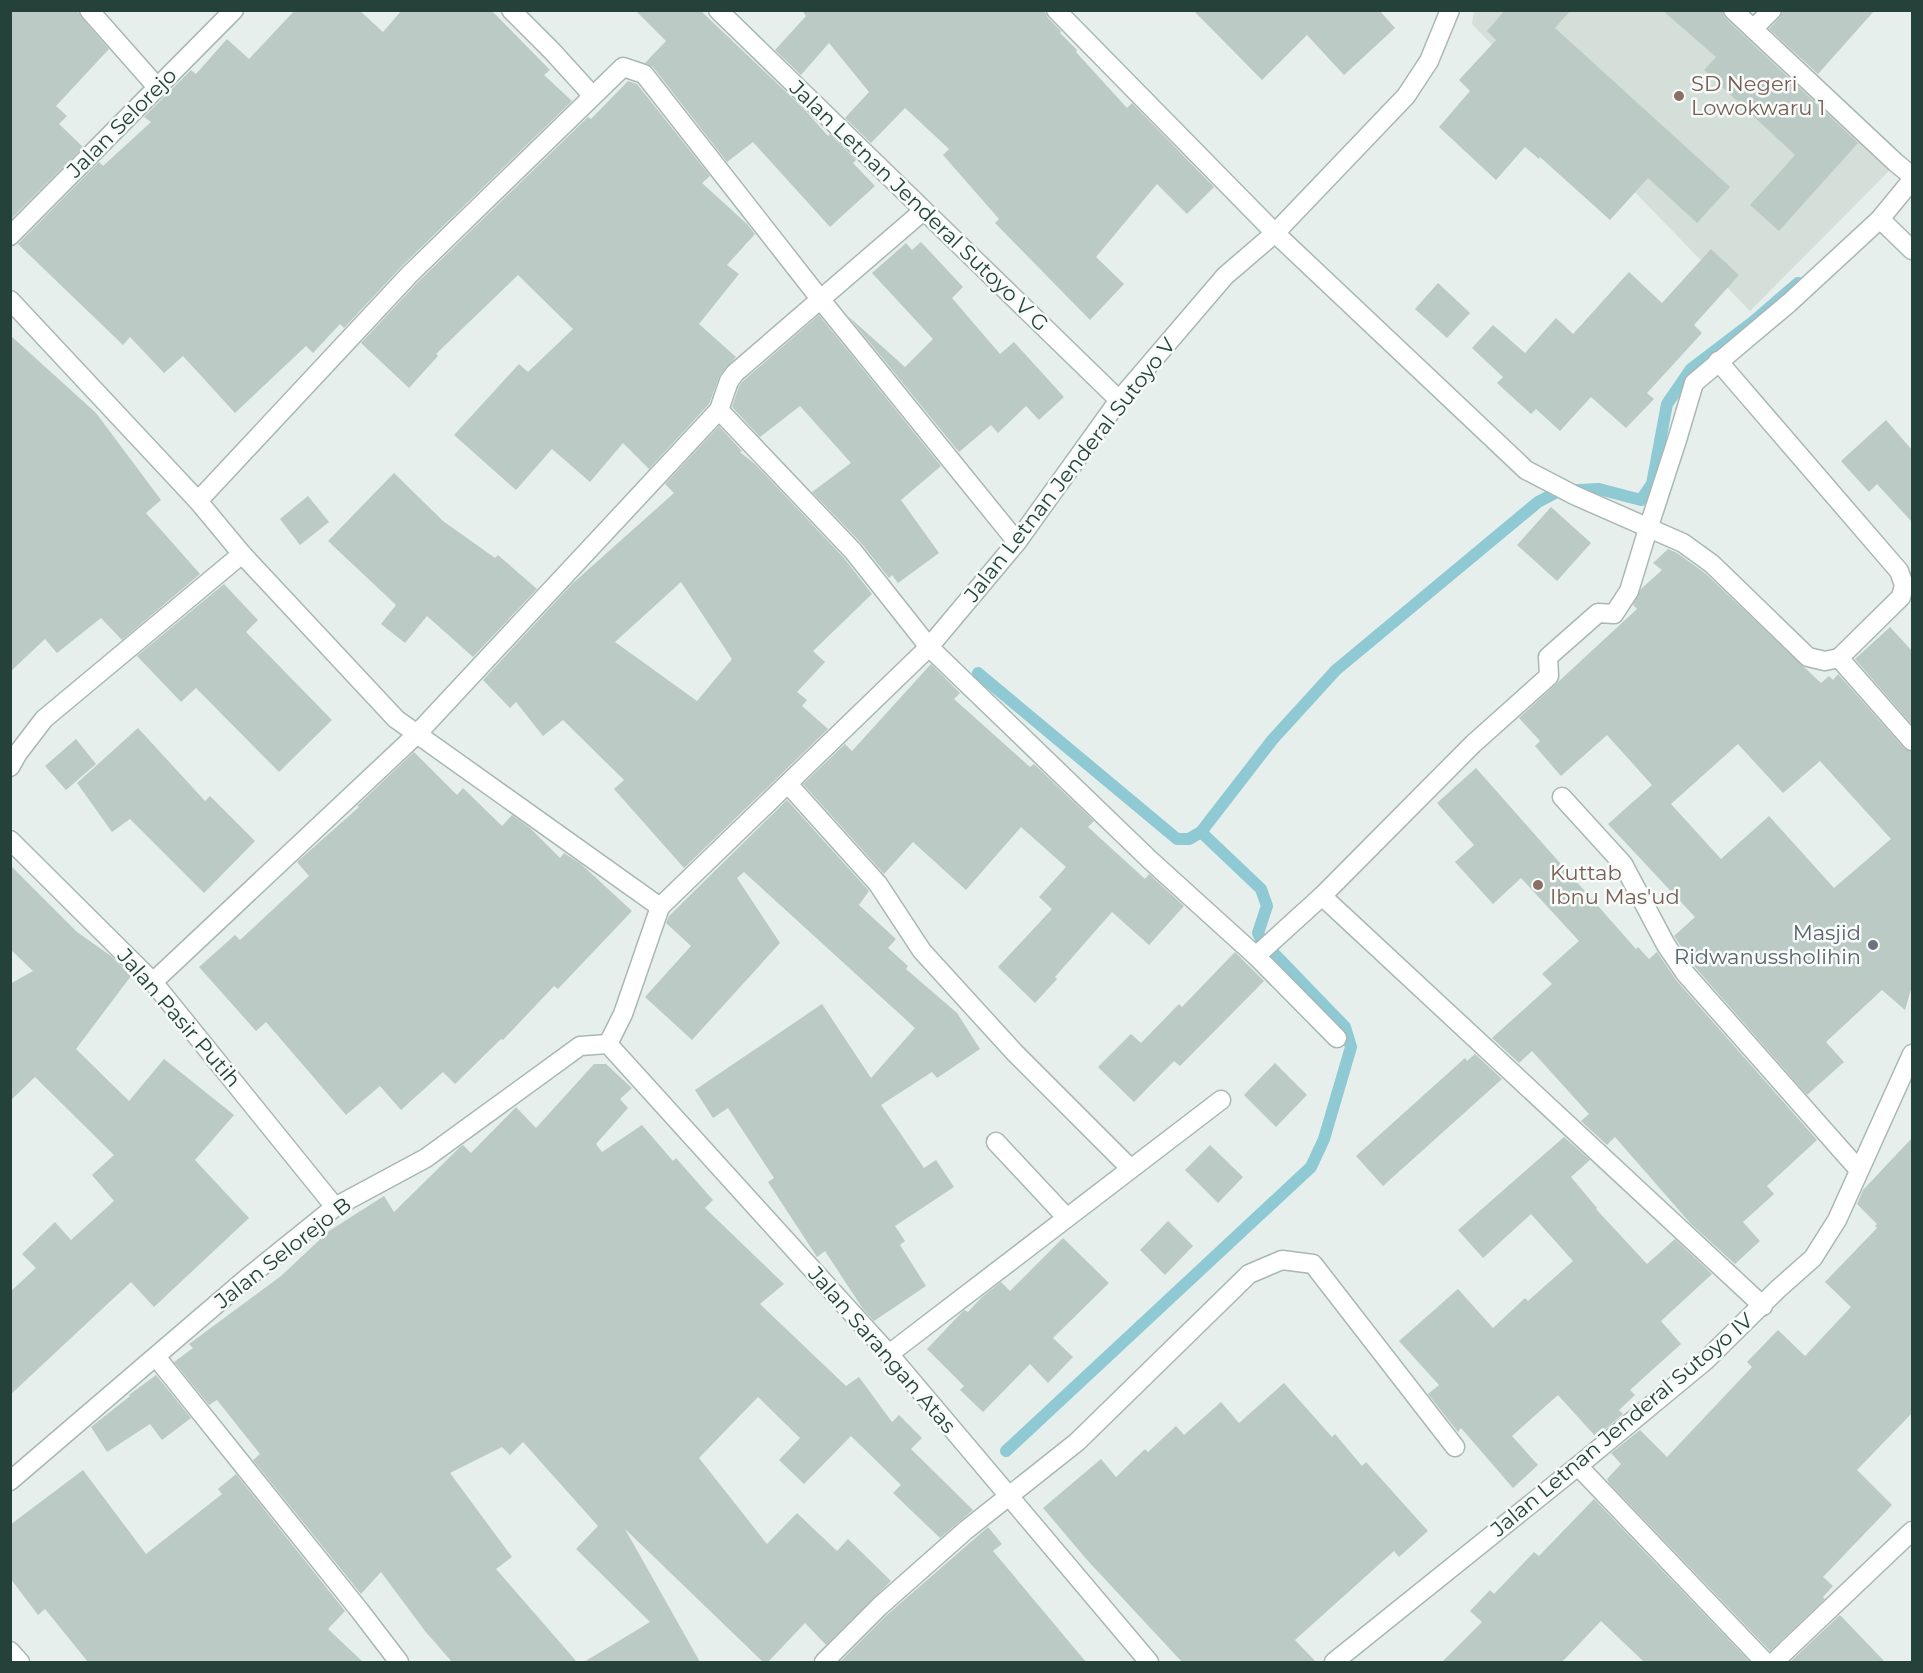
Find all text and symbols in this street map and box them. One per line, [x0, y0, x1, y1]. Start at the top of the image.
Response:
street label: Jalan Selorejo [61, 63, 182, 183]
place label: SD Negeri Lowokwaru 1 [1691, 71, 1825, 120]
street label: Jalan Letnan Jenderal Sutoyo V G [784, 74, 1054, 336]
marker: SD Negeri Lowokwaru 1 [1672, 89, 1686, 103]
street label: Jalan Letnan Jenderal Sutoyo V [958, 332, 1181, 607]
place label: Kuttab Ibnu Mas'ud [1550, 860, 1680, 909]
marker: Kuttab Ibnu Mas'ud [1531, 878, 1545, 892]
place label: Masjid Ridwanussholihin [1674, 920, 1861, 969]
marker: Masjid Ridwanussholihin [1866, 938, 1880, 952]
street label: Jalan Pasir Putih [112, 943, 246, 1092]
street label: Jalan Selorejo B [209, 1192, 356, 1314]
street label: Jalan Sarangan Atas [803, 1261, 961, 1438]
street label: Jalan Letnan Jenderal Sutoyo IV [1485, 1307, 1758, 1542]

